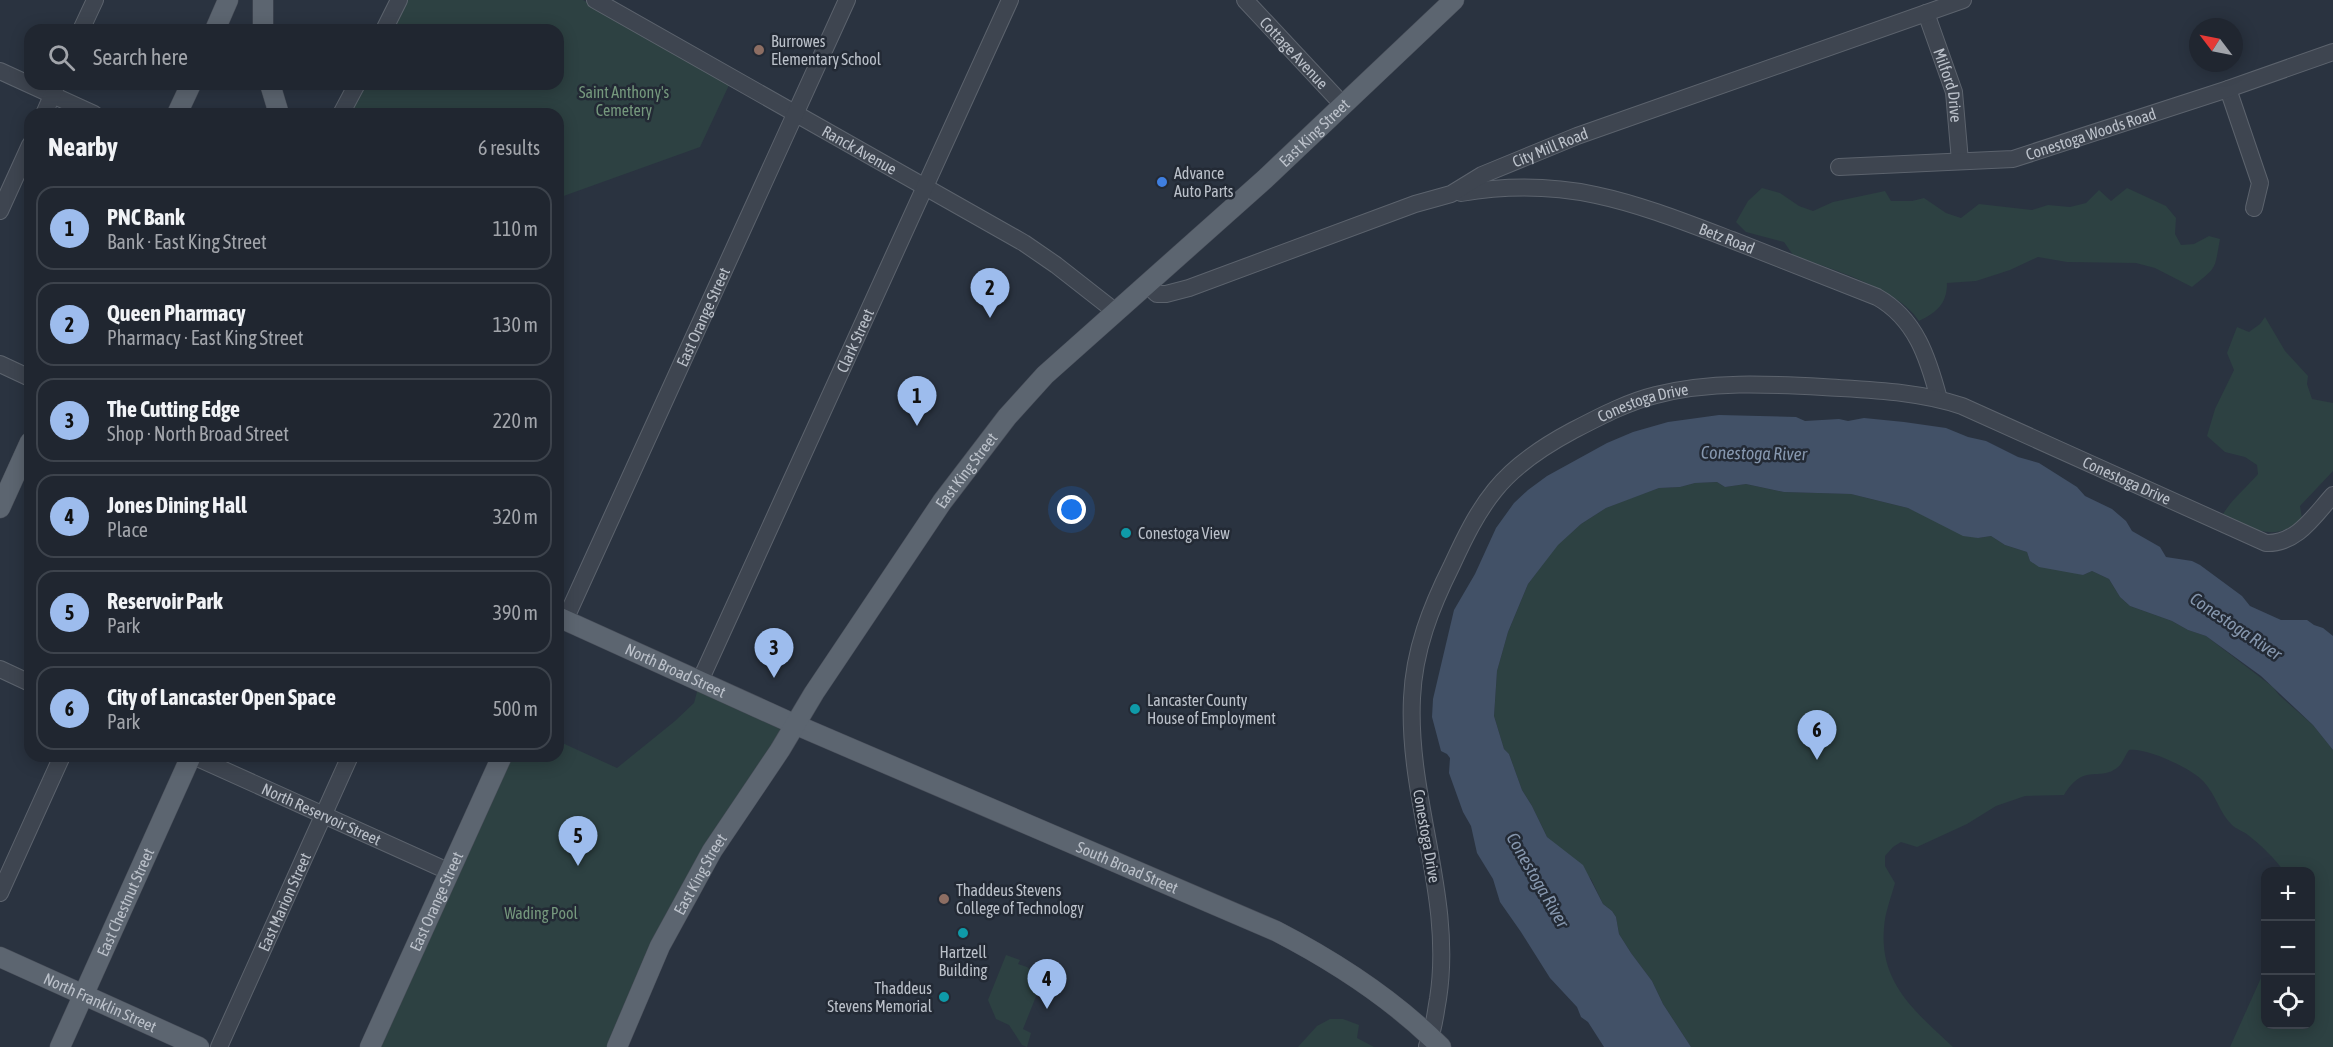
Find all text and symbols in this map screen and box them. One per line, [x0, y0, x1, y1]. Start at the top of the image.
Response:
street label: Cottage Avenue [1256, 13, 1332, 92]
north arrow [2189, 18, 2243, 72]
search box [24, 24, 564, 90]
place label: Burrowes Elementary School [771, 32, 882, 69]
icon: search [45, 41, 78, 74]
marker: Burrowes Elementary School [752, 43, 766, 57]
text: Search here [93, 44, 188, 70]
street label: Milford Drive [1930, 46, 1966, 123]
park label: Saint Anthony's Cemetery [579, 83, 670, 120]
street label: East King Street [1275, 95, 1353, 170]
street label: Conestoga Woods Road [2023, 104, 2158, 163]
street label: Ranck Avenue [819, 122, 900, 178]
street label: City Mill Road [1510, 124, 1590, 171]
text: Nearby [48, 132, 118, 162]
text: 6 results [478, 136, 540, 159]
place label: Advance Auto Parts [1174, 164, 1234, 200]
marker: Advance Auto Parts [1155, 175, 1169, 189]
text: PNC Bank [107, 204, 185, 230]
text: 1 [65, 217, 74, 240]
text: 110 m [493, 217, 538, 240]
street label: Betz Road [1697, 219, 1757, 257]
text: Bank · East King Street [107, 230, 267, 253]
street label: East Orange Street [673, 264, 733, 369]
pin: 2 [970, 268, 1010, 318]
text: Queen Pharmacy [107, 300, 245, 326]
street label: Clark Street [833, 306, 877, 375]
text: 2 [65, 313, 74, 336]
text: 130 m [493, 313, 538, 336]
text: Pharmacy · East King Street [107, 326, 304, 349]
pin: 1 [898, 376, 936, 426]
street label: Conestoga Drive [1594, 380, 1689, 426]
text: The Cutting Edge [107, 396, 240, 422]
text: 3 [65, 409, 74, 432]
text: 220 m [493, 409, 538, 432]
text: Shop · North Broad Street [107, 422, 289, 445]
street label: East King Street [932, 429, 1001, 511]
water label: Conestoga River [1701, 442, 1808, 464]
street label: Conestoga Drive [2080, 453, 2174, 508]
text: Jones Dining Hall [107, 492, 247, 518]
your location [1057, 495, 1086, 524]
text: 4 [65, 505, 74, 528]
text: 320 m [493, 505, 538, 528]
text: Place [107, 518, 148, 541]
place label: Conestoga View [1138, 524, 1230, 543]
marker: Conestoga View [1119, 526, 1133, 540]
text: Reservoir Park [107, 588, 223, 614]
water label: Conestoga River [2186, 588, 2286, 665]
text: 5 [65, 601, 74, 624]
text: 390 m [493, 601, 538, 624]
text: Park [107, 614, 140, 637]
pin: 3 [754, 628, 794, 678]
street label: North Broad Street [622, 640, 729, 701]
text: City of Lancaster Open Space [107, 684, 336, 710]
place label: Lancaster County House of Employment [1147, 691, 1276, 728]
text: 6 [65, 697, 74, 720]
text: 500 m [493, 697, 538, 720]
marker: Lancaster County House of Employment [1128, 702, 1142, 716]
text: Park [107, 710, 140, 733]
pin: 6 [1798, 710, 1836, 760]
street label: North Reservoir Street [259, 779, 384, 849]
street label: Conestoga Drive [1409, 788, 1444, 884]
pin: 5 [558, 816, 598, 866]
water label: Conestoga River [1502, 829, 1574, 932]
street label: East King Street [670, 830, 730, 918]
street label: South Broad Street [1074, 837, 1181, 897]
street label: East Chestnut Street [93, 845, 158, 959]
street label: East Orange Street [406, 849, 467, 954]
street label: East Marion Street [254, 850, 314, 954]
map controls [2261, 867, 2315, 1029]
button: + [2261, 867, 2315, 921]
place label: Thaddeus Stevens College of Technology [956, 881, 1084, 918]
marker: Thaddeus Stevens College of Technology [937, 892, 951, 906]
park label: Wading Pool [504, 904, 579, 923]
button: − [2261, 921, 2315, 975]
marker: Hartzell Building [956, 926, 970, 940]
place label: Hartzell Building [939, 943, 988, 980]
pin: 4 [1028, 960, 1066, 1009]
street label: North Franklin Street [41, 969, 160, 1036]
button: locate [2261, 975, 2315, 1029]
place label: Thaddeus Stevens Memorial [827, 979, 933, 1015]
marker: Thaddeus Stevens Memorial [937, 990, 951, 1004]

